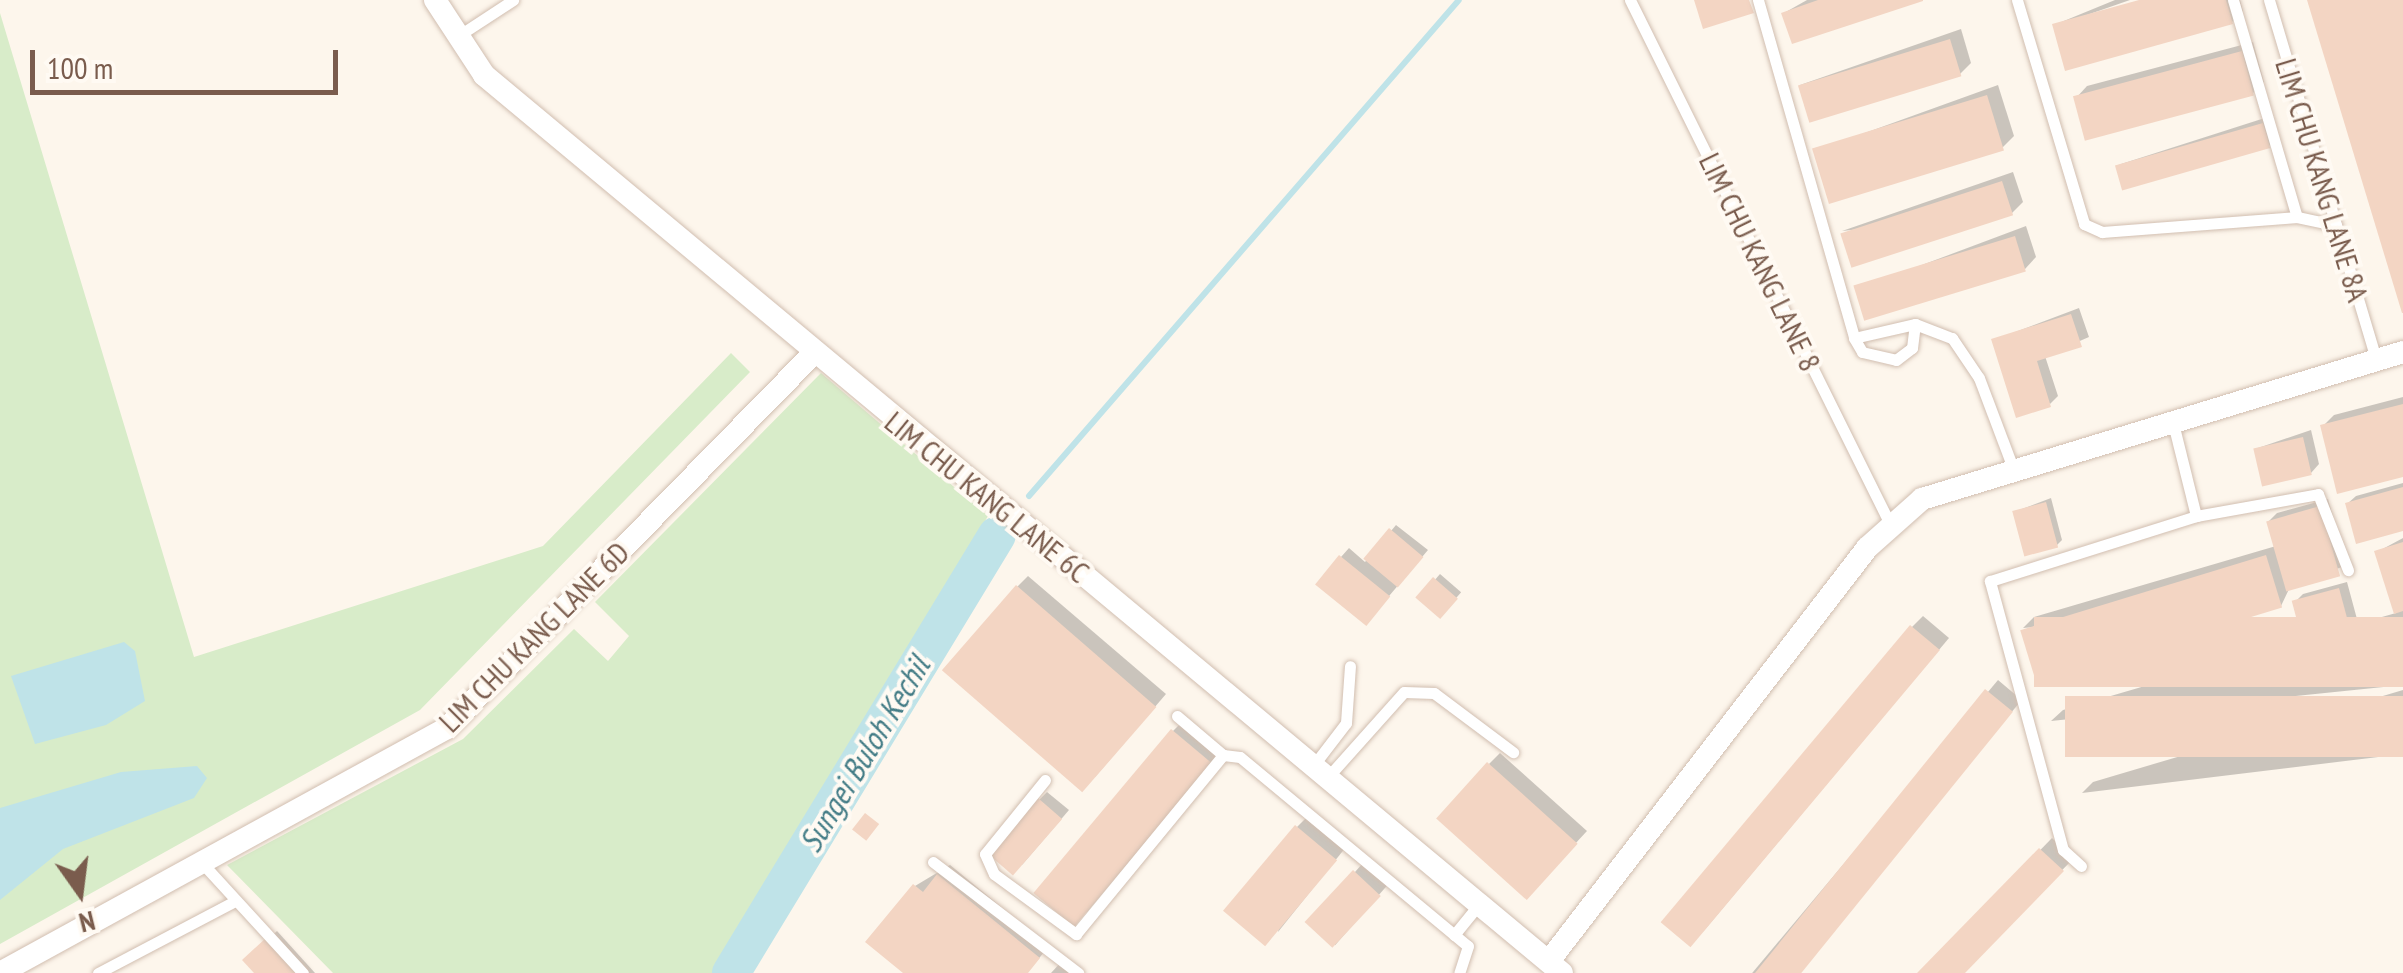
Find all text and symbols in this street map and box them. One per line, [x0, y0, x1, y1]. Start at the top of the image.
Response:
scale bar [35, 30, 342, 92]
text: 100 m [47, 48, 113, 87]
street label: LIM CHU KANG LANE 8A [2268, 54, 2376, 306]
street label: LIM CHU KANG LANE 8 [1692, 147, 1828, 377]
street label: LIM CHU KANG LANE 6C [878, 404, 1096, 590]
street label: LIM CHU KANG LANE 6D [432, 535, 636, 739]
water label: Sungei Buloh Kechil [791, 649, 937, 859]
north arrow [30, 843, 130, 943]
text: N [76, 903, 99, 942]

